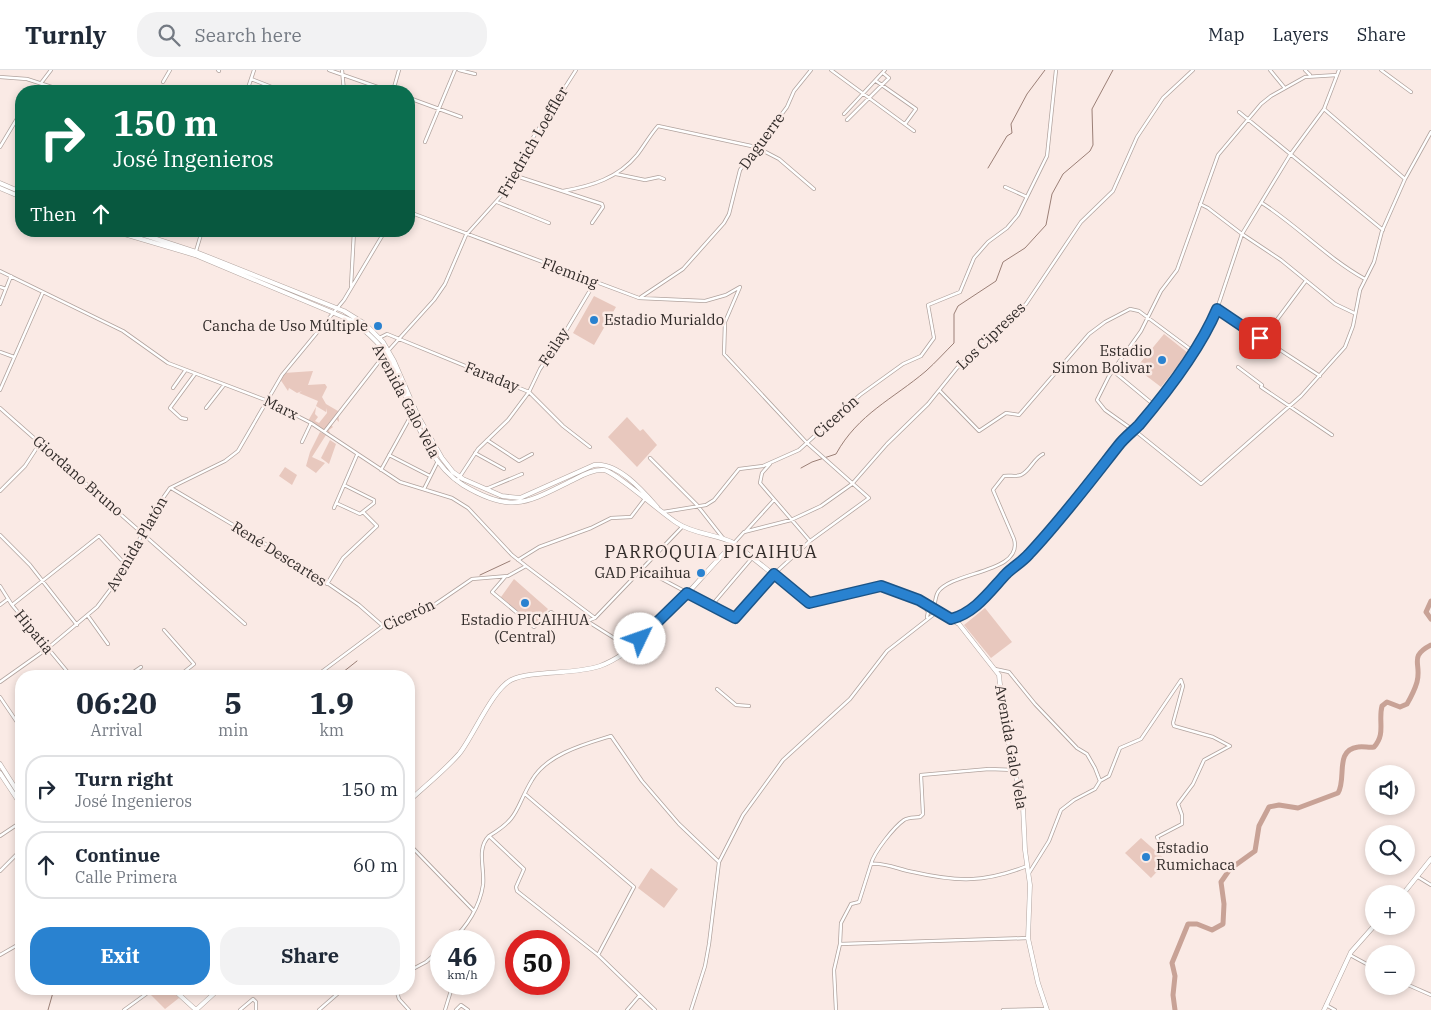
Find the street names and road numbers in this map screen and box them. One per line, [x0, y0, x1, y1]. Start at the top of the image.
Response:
street label: Friedrich Loeffler [493, 83, 572, 200]
street label: Daguerre [735, 109, 789, 173]
street label: Fleming [539, 253, 601, 292]
street label: Los Cipreses [952, 298, 1029, 373]
street label: Feilay [534, 324, 573, 370]
street label: Avenida Galo Vela [368, 341, 444, 461]
street label: Faraday [462, 357, 522, 396]
street label: Marx [261, 391, 302, 424]
street label: Cicerón [809, 391, 863, 442]
street label: Giordano Bruno [29, 431, 128, 520]
street label: Avenida Platón [102, 493, 172, 594]
street label: René Descartes [228, 517, 330, 590]
street label: Cicerón [380, 594, 438, 635]
street label: Hipatia [11, 605, 58, 658]
street label: Avenida Galo Vela [991, 683, 1032, 811]

